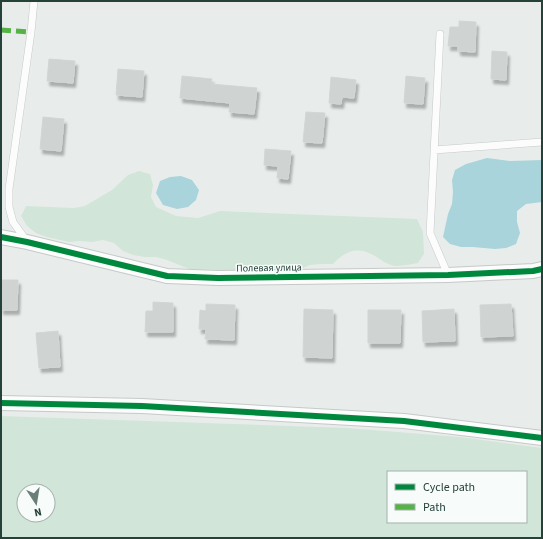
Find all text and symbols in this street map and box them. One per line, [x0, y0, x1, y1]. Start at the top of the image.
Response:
street label: Полевая улица [236, 260, 302, 276]
legend [387, 471, 527, 523]
text: Cycle path [423, 479, 475, 496]
north arrow [16, 483, 56, 523]
text: Path [423, 499, 446, 516]
text: N [33, 504, 43, 520]

